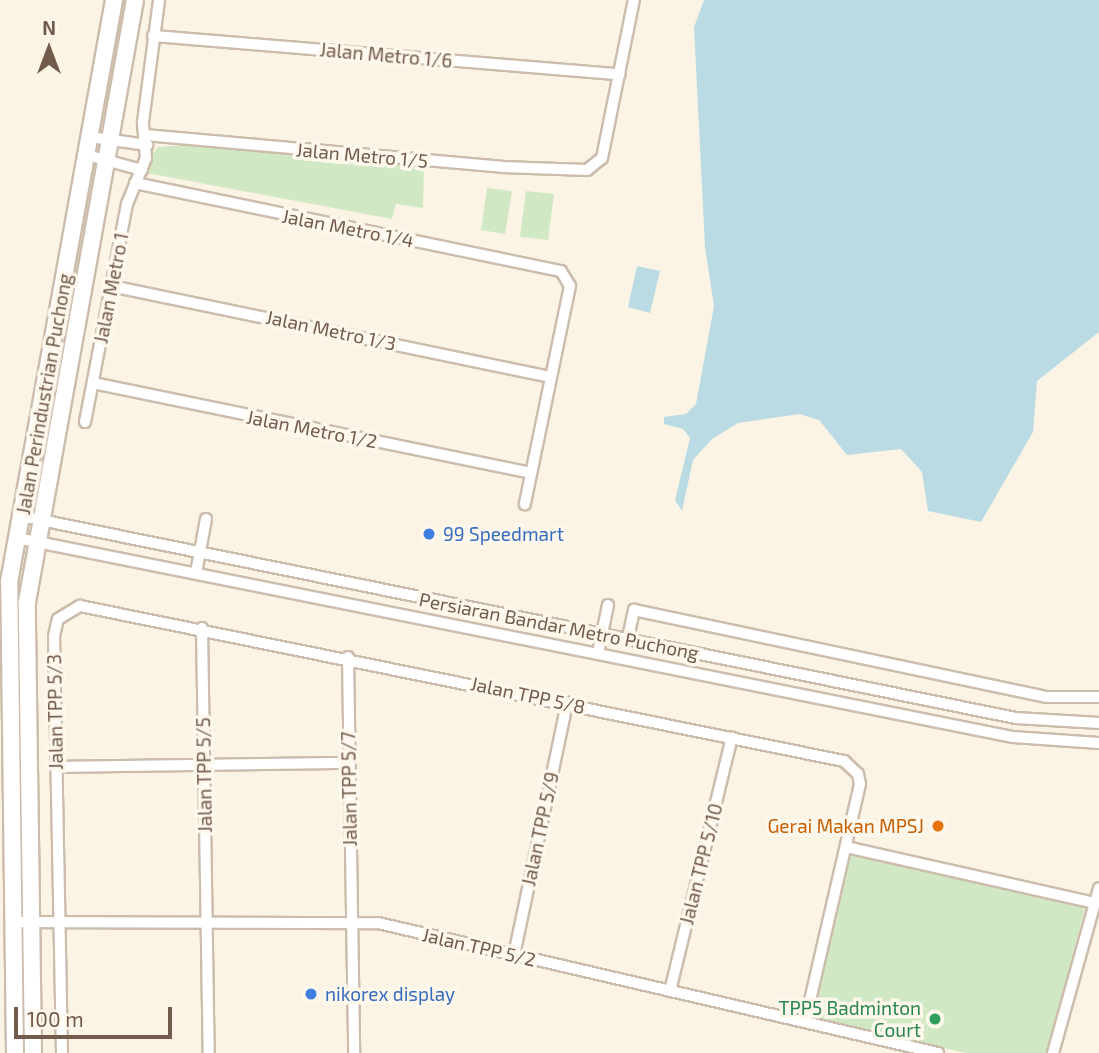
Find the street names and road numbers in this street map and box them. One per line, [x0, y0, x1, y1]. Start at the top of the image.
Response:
street label: Jalan Metro 1/6 [319, 38, 453, 72]
street label: Jalan Metro 1/5 [295, 138, 429, 172]
street label: Jalan Metro 1/4 [280, 204, 416, 252]
street label: Jalan Metro 1 [89, 231, 133, 345]
street label: Jalan Perindustrian Puchong [12, 272, 76, 516]
street label: Jalan Metro 1/3 [264, 305, 398, 355]
street label: Jalan Metro 1/2 [245, 405, 379, 453]
street label: Persiaran Bandar Metro Puchong [417, 588, 701, 664]
street label: Jalan TPP 5/3 [43, 654, 67, 770]
street label: Jalan TPP 5/8 [468, 672, 588, 718]
street label: Jalan TPP 5/5 [192, 717, 216, 833]
street label: Jalan TPP 5/7 [337, 731, 361, 847]
street label: Jalan TPP 5/9 [517, 770, 563, 888]
street label: Jalan TPP 5/10 [675, 801, 727, 927]
street label: Jalan TPP 5/2 [420, 923, 538, 971]

